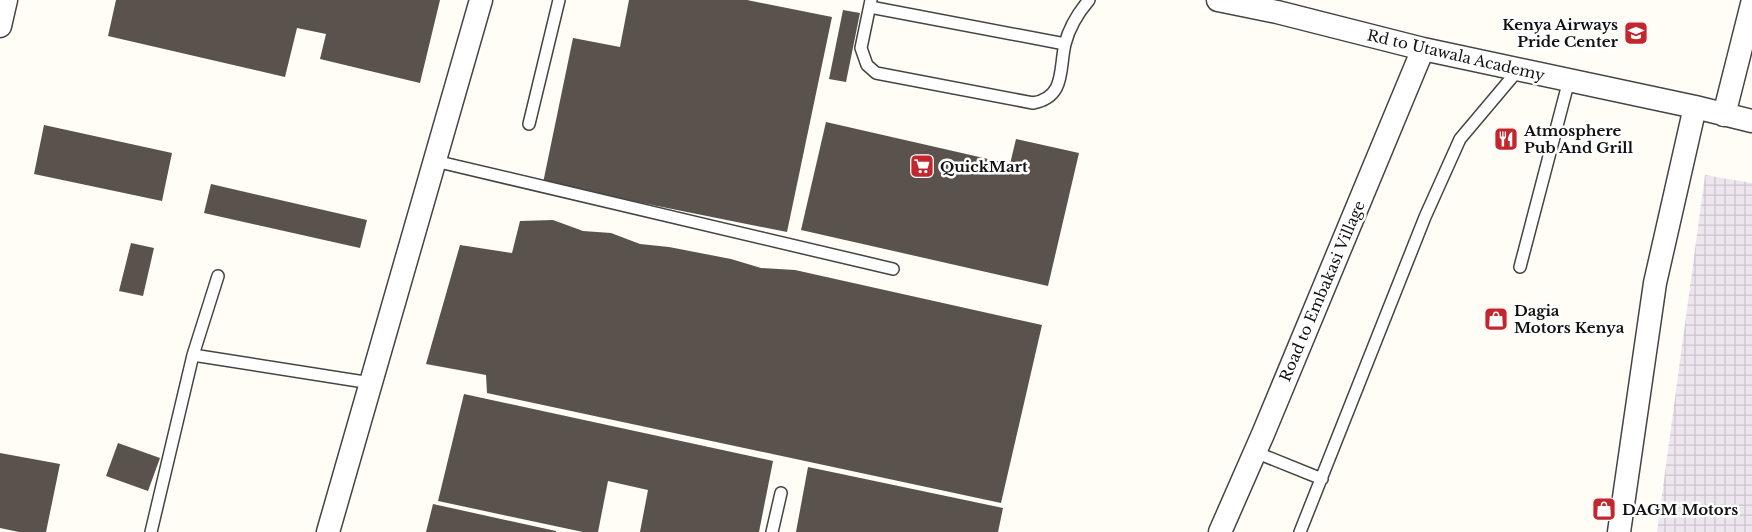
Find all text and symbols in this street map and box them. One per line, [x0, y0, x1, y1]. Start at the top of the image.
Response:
place label: Kenya Airways Pride Center [1502, 15, 1619, 51]
school or university icon: Kenya Airways Pride Center [1623, 20, 1649, 46]
street label: Rd to Utawala Academy [1365, 25, 1547, 85]
place label: Atmosphere Pub And Grill [1523, 121, 1634, 157]
restaurant icon: Atmosphere Pub And Grill [1493, 126, 1519, 152]
supermarket icon: QuickMart [909, 153, 935, 179]
place label: QuickMart [940, 157, 1028, 176]
street label: Road to Embakasi Village [1275, 198, 1369, 384]
place label: Dagia Motors Kenya [1514, 301, 1625, 337]
shop icon: Dagia Motors Kenya [1483, 306, 1509, 332]
shop icon: DAGM Motors [1591, 496, 1617, 522]
place label: DAGM Motors [1622, 500, 1738, 519]

